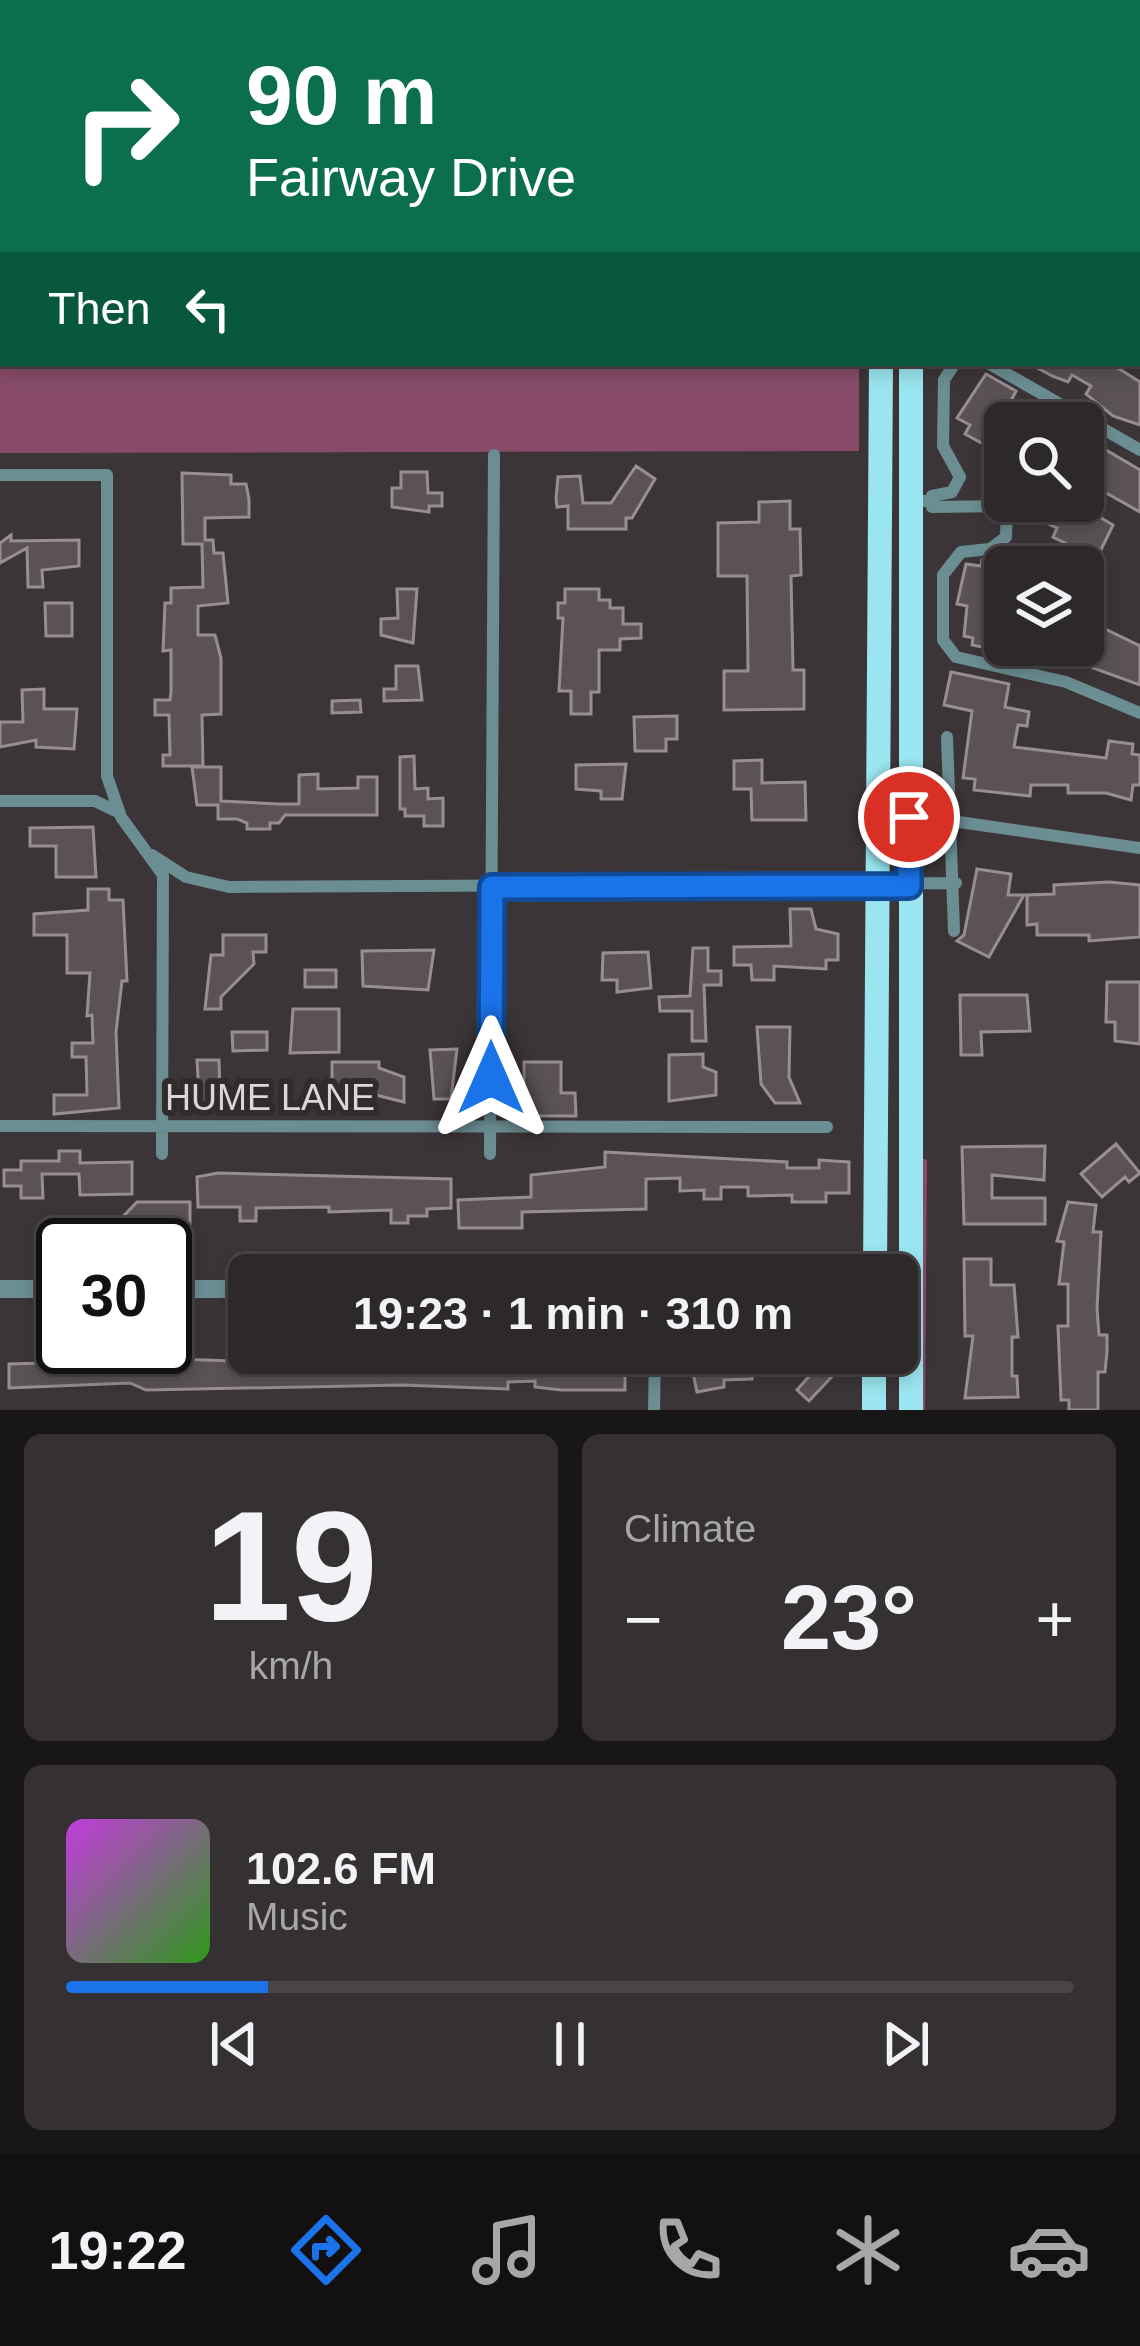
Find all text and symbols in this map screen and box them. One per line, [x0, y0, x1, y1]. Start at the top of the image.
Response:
icon: right [48, 48, 204, 204]
text: 90 m [246, 48, 437, 142]
text: Fairway Drive [246, 147, 576, 207]
icon: left [175, 276, 241, 342]
text: Then [48, 283, 151, 334]
map controls [984, 402, 1104, 666]
button: search [984, 402, 1104, 522]
button: layers [984, 546, 1104, 666]
pin [858, 766, 960, 868]
icon: arrive [876, 784, 942, 850]
position arrow [428, 1015, 554, 1141]
street label: HUME LANE [165, 1077, 375, 1118]
speed limit sign: 30 [36, 1218, 192, 1374]
text: 19:23 · 1 min · 310 m [353, 1288, 793, 1339]
text: 19 [204, 1479, 378, 1653]
text: Climate [624, 1507, 756, 1550]
text: 23° [781, 1568, 917, 1668]
text: − [624, 1582, 663, 1656]
text: + [1035, 1582, 1074, 1656]
text: km/h [249, 1644, 333, 1687]
text: 102.6 FM [246, 1843, 436, 1894]
text: Music [246, 1895, 348, 1938]
icon: previous [201, 2011, 267, 2077]
icon: pause [537, 2011, 603, 2077]
icon: next [873, 2011, 939, 2077]
icon: directions [284, 2208, 368, 2292]
icon: music [465, 2208, 549, 2292]
icon: phone [646, 2208, 730, 2292]
icon: climate [826, 2208, 910, 2292]
icon: car [1007, 2208, 1091, 2292]
text: 19:22 [48, 2220, 187, 2280]

